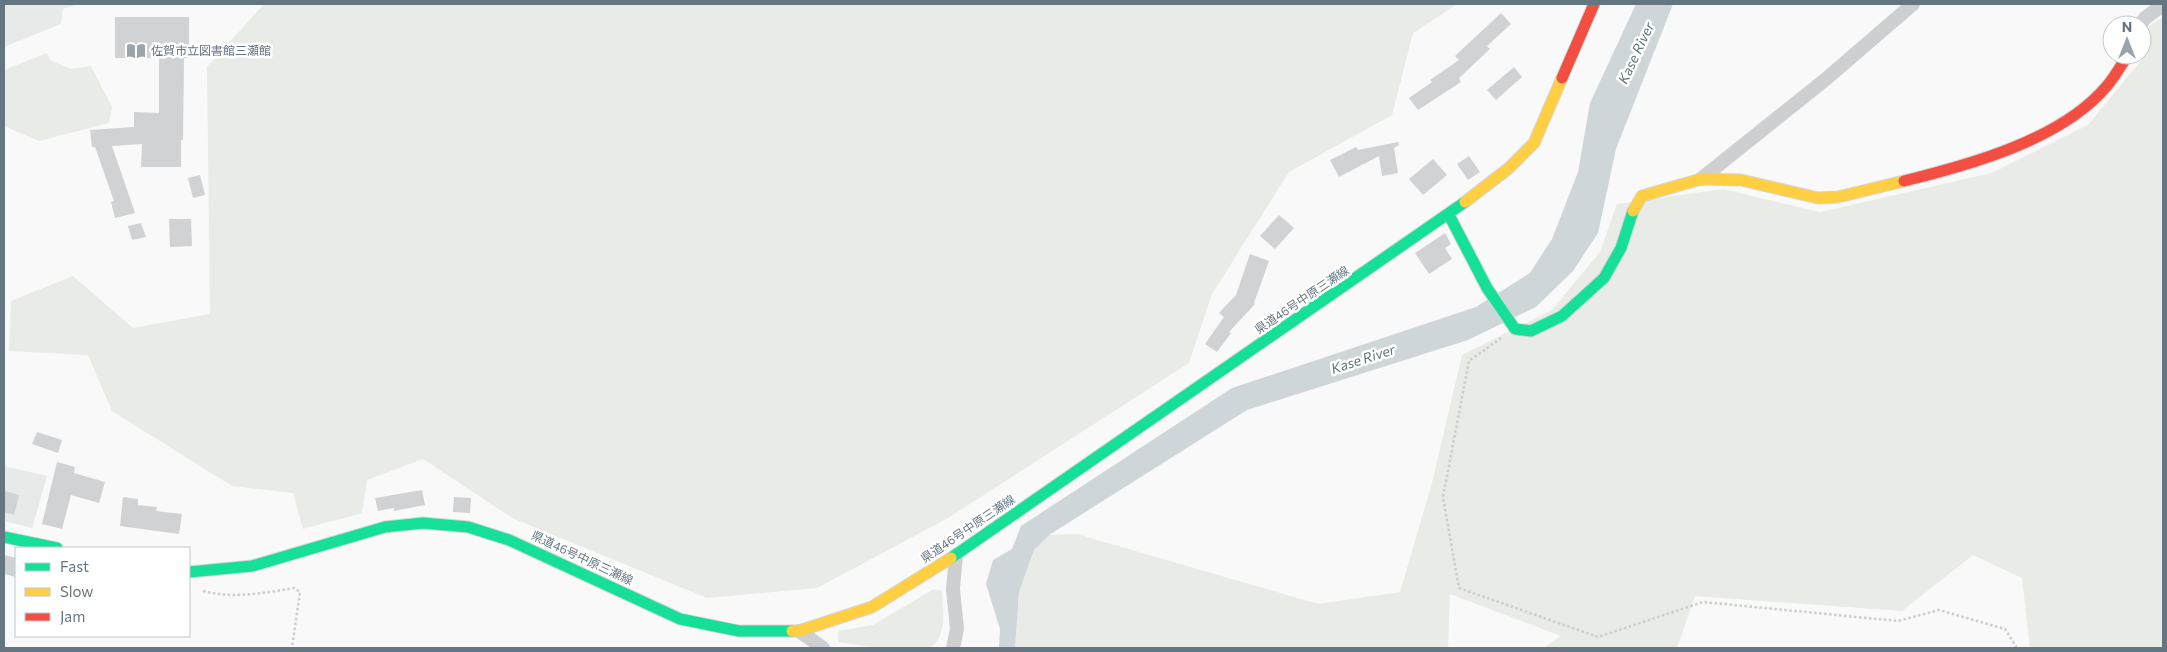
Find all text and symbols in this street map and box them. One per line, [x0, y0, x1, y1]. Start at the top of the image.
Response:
north arrow [2102, 15, 2152, 65]
text: N [2122, 18, 2132, 35]
water label: Kase River [1614, 19, 1657, 86]
library icon: 佐賀市立図書館三瀬館 [125, 40, 147, 62]
place label: 佐賀市立図書館三瀬館 [151, 43, 271, 57]
street label: 県道46号中原三瀬線 [1252, 262, 1351, 336]
water label: Kase River [1329, 340, 1397, 377]
street label: 県道46号中原三瀬線 [918, 491, 1017, 565]
street label: 県道46号中原三瀬線 [529, 527, 635, 587]
legend [15, 547, 190, 637]
text: Fast [60, 557, 89, 575]
text: Slow [60, 582, 93, 600]
text: Jam [60, 607, 85, 625]

